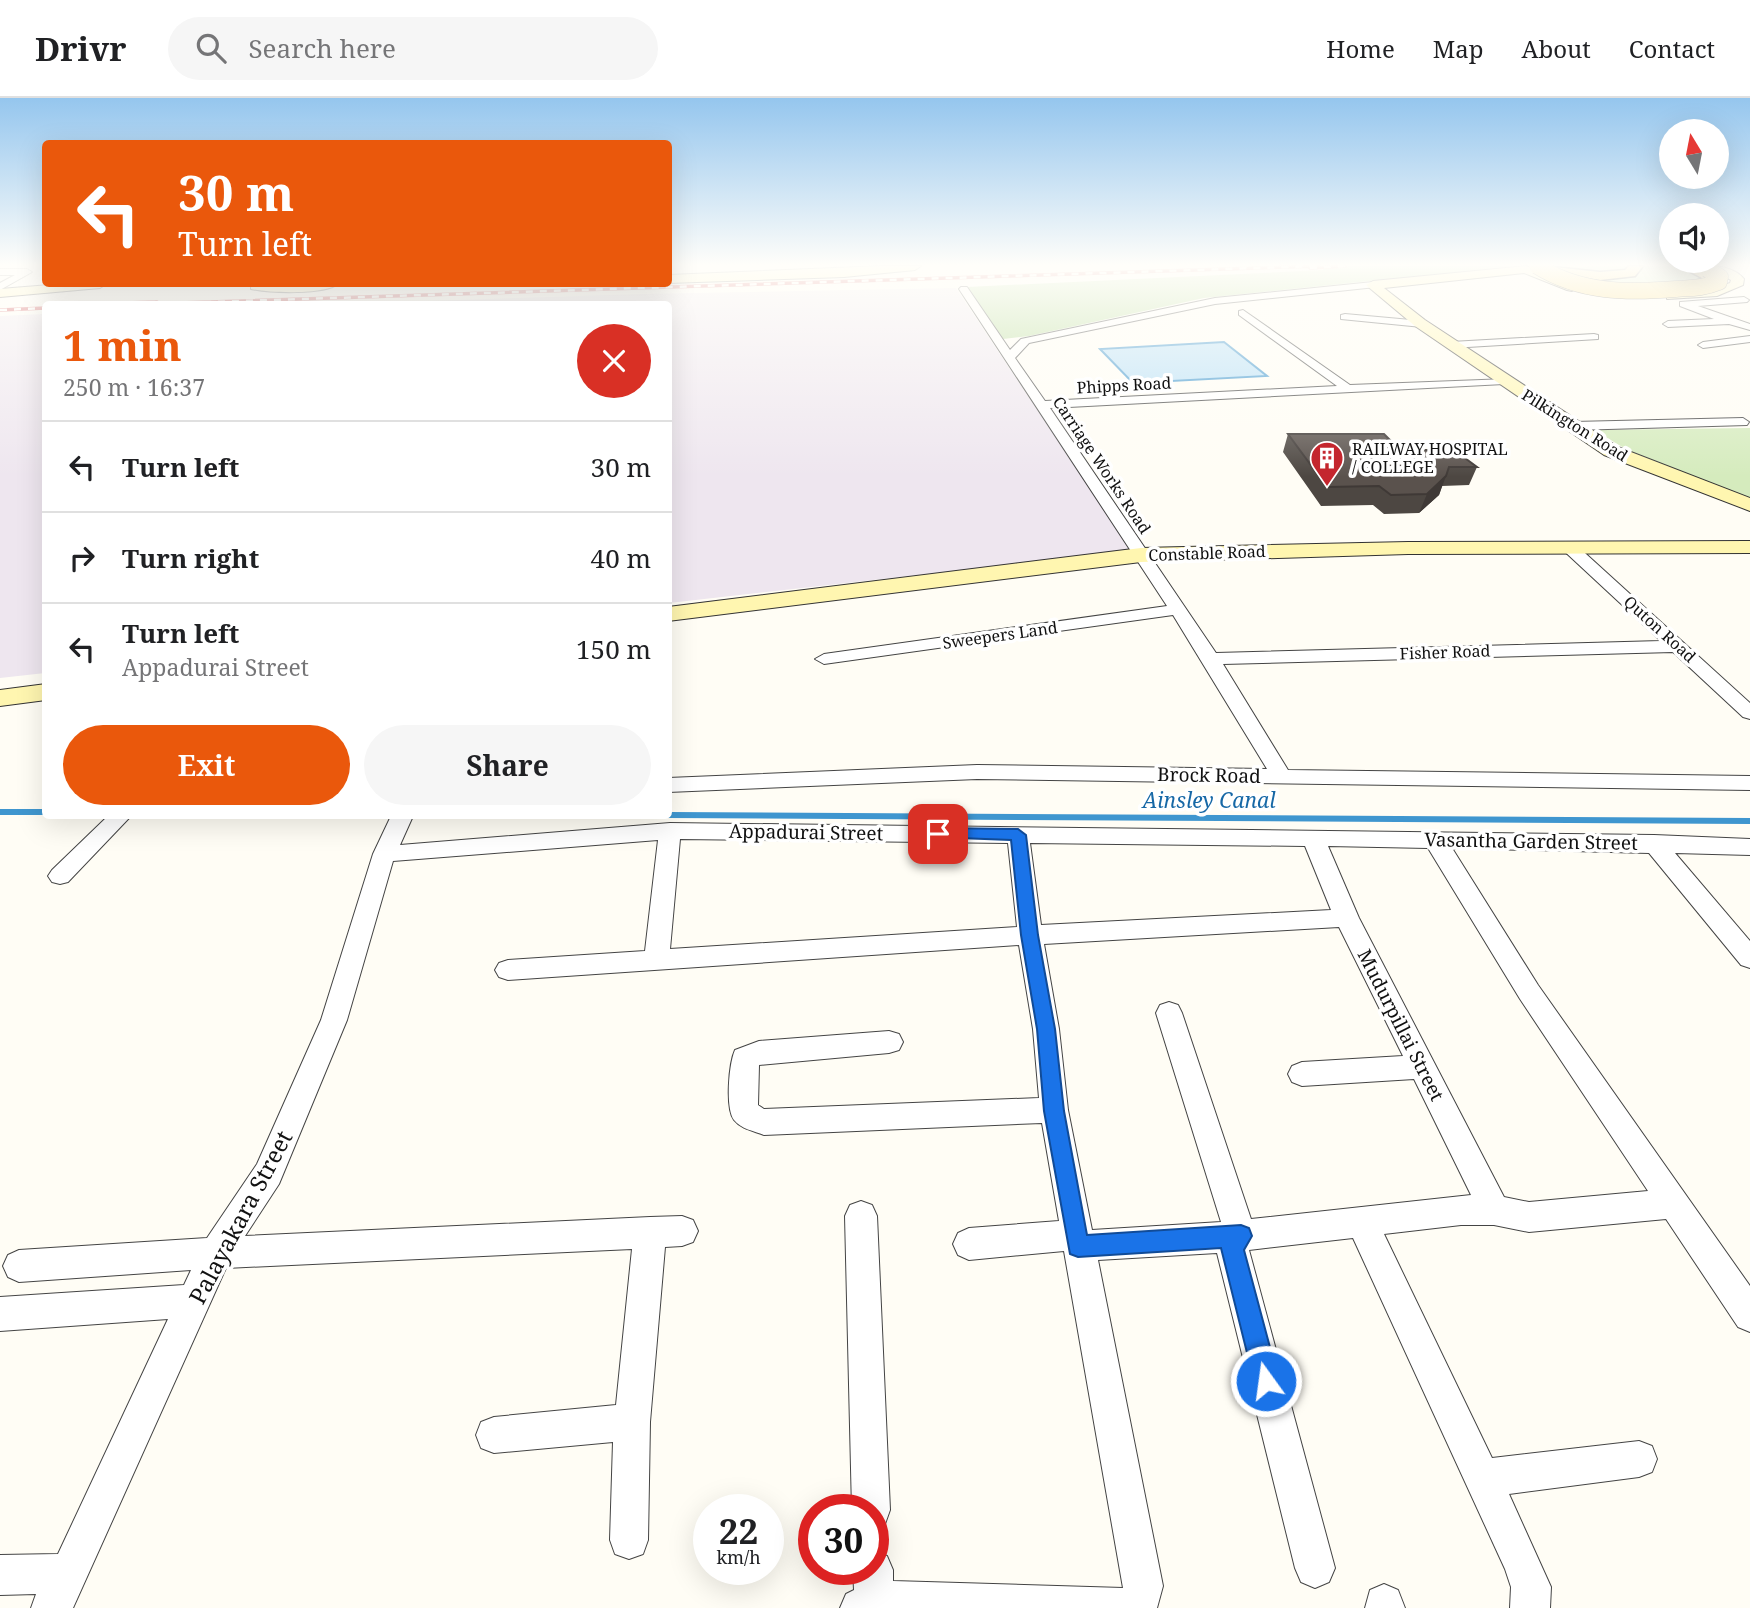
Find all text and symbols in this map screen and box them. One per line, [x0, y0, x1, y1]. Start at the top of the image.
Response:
search box [168, 17, 658, 80]
text: Drivr [35, 26, 126, 71]
icon: search [192, 29, 230, 67]
text: Search here [248, 30, 396, 66]
text: Home [1326, 32, 1395, 65]
text: Map [1433, 32, 1484, 65]
text: About [1522, 32, 1591, 65]
text: Contact [1629, 32, 1715, 65]
north arrow [1659, 119, 1729, 189]
map controls [1659, 119, 1729, 273]
text: 30 m [178, 159, 294, 225]
icon: left [63, 168, 154, 259]
button: sound [1659, 203, 1729, 273]
text: Turn left [178, 222, 312, 265]
text: 1 min [63, 316, 182, 373]
button: close [577, 324, 651, 398]
text: 250 m · 16:37 [63, 371, 205, 403]
street label: Phipps Road [1076, 372, 1172, 398]
street label: Pilkington Road [1518, 384, 1632, 466]
street label: Carriage Works Road [1048, 392, 1156, 538]
place label: RAILWAY HOSPITAL / COLLEGE [1352, 438, 1508, 478]
building icon: RAILWAY HOSPITAL / COLLEGE [1308, 439, 1346, 488]
icon: left [63, 448, 101, 486]
text: Turn left [122, 449, 239, 485]
text: 30 m [591, 449, 651, 485]
icon: right [63, 539, 101, 577]
text: Turn right [122, 540, 259, 576]
text: 40 m [591, 540, 651, 576]
street label: Constable Road [1148, 540, 1266, 566]
street label: Quton Road [1619, 591, 1701, 667]
text: Turn left [122, 615, 239, 651]
street label: Sweepers Land [941, 616, 1059, 654]
icon: left [63, 630, 101, 668]
text: 150 m [576, 631, 651, 667]
street label: Fisher Road [1399, 639, 1491, 665]
text: Appadurai Street [122, 651, 309, 683]
button: Exit [63, 725, 350, 805]
button: Share [364, 725, 651, 805]
street label: Brock Road [1157, 761, 1261, 789]
water label: Ainsley Canal [1140, 786, 1276, 814]
pin [908, 804, 968, 864]
icon: arrive [919, 815, 957, 853]
street label: Appadurai Street [729, 818, 884, 846]
street label: Vasantha Garden Street [1424, 826, 1638, 856]
street label: Mudurpillai Street [1352, 945, 1451, 1105]
street label: Palayakara Street [181, 1125, 299, 1309]
position arrow [1229, 1344, 1303, 1418]
speed limit sign: 30 [798, 1494, 889, 1585]
text: 22 [719, 1507, 758, 1554]
text: km/h [716, 1545, 761, 1569]

